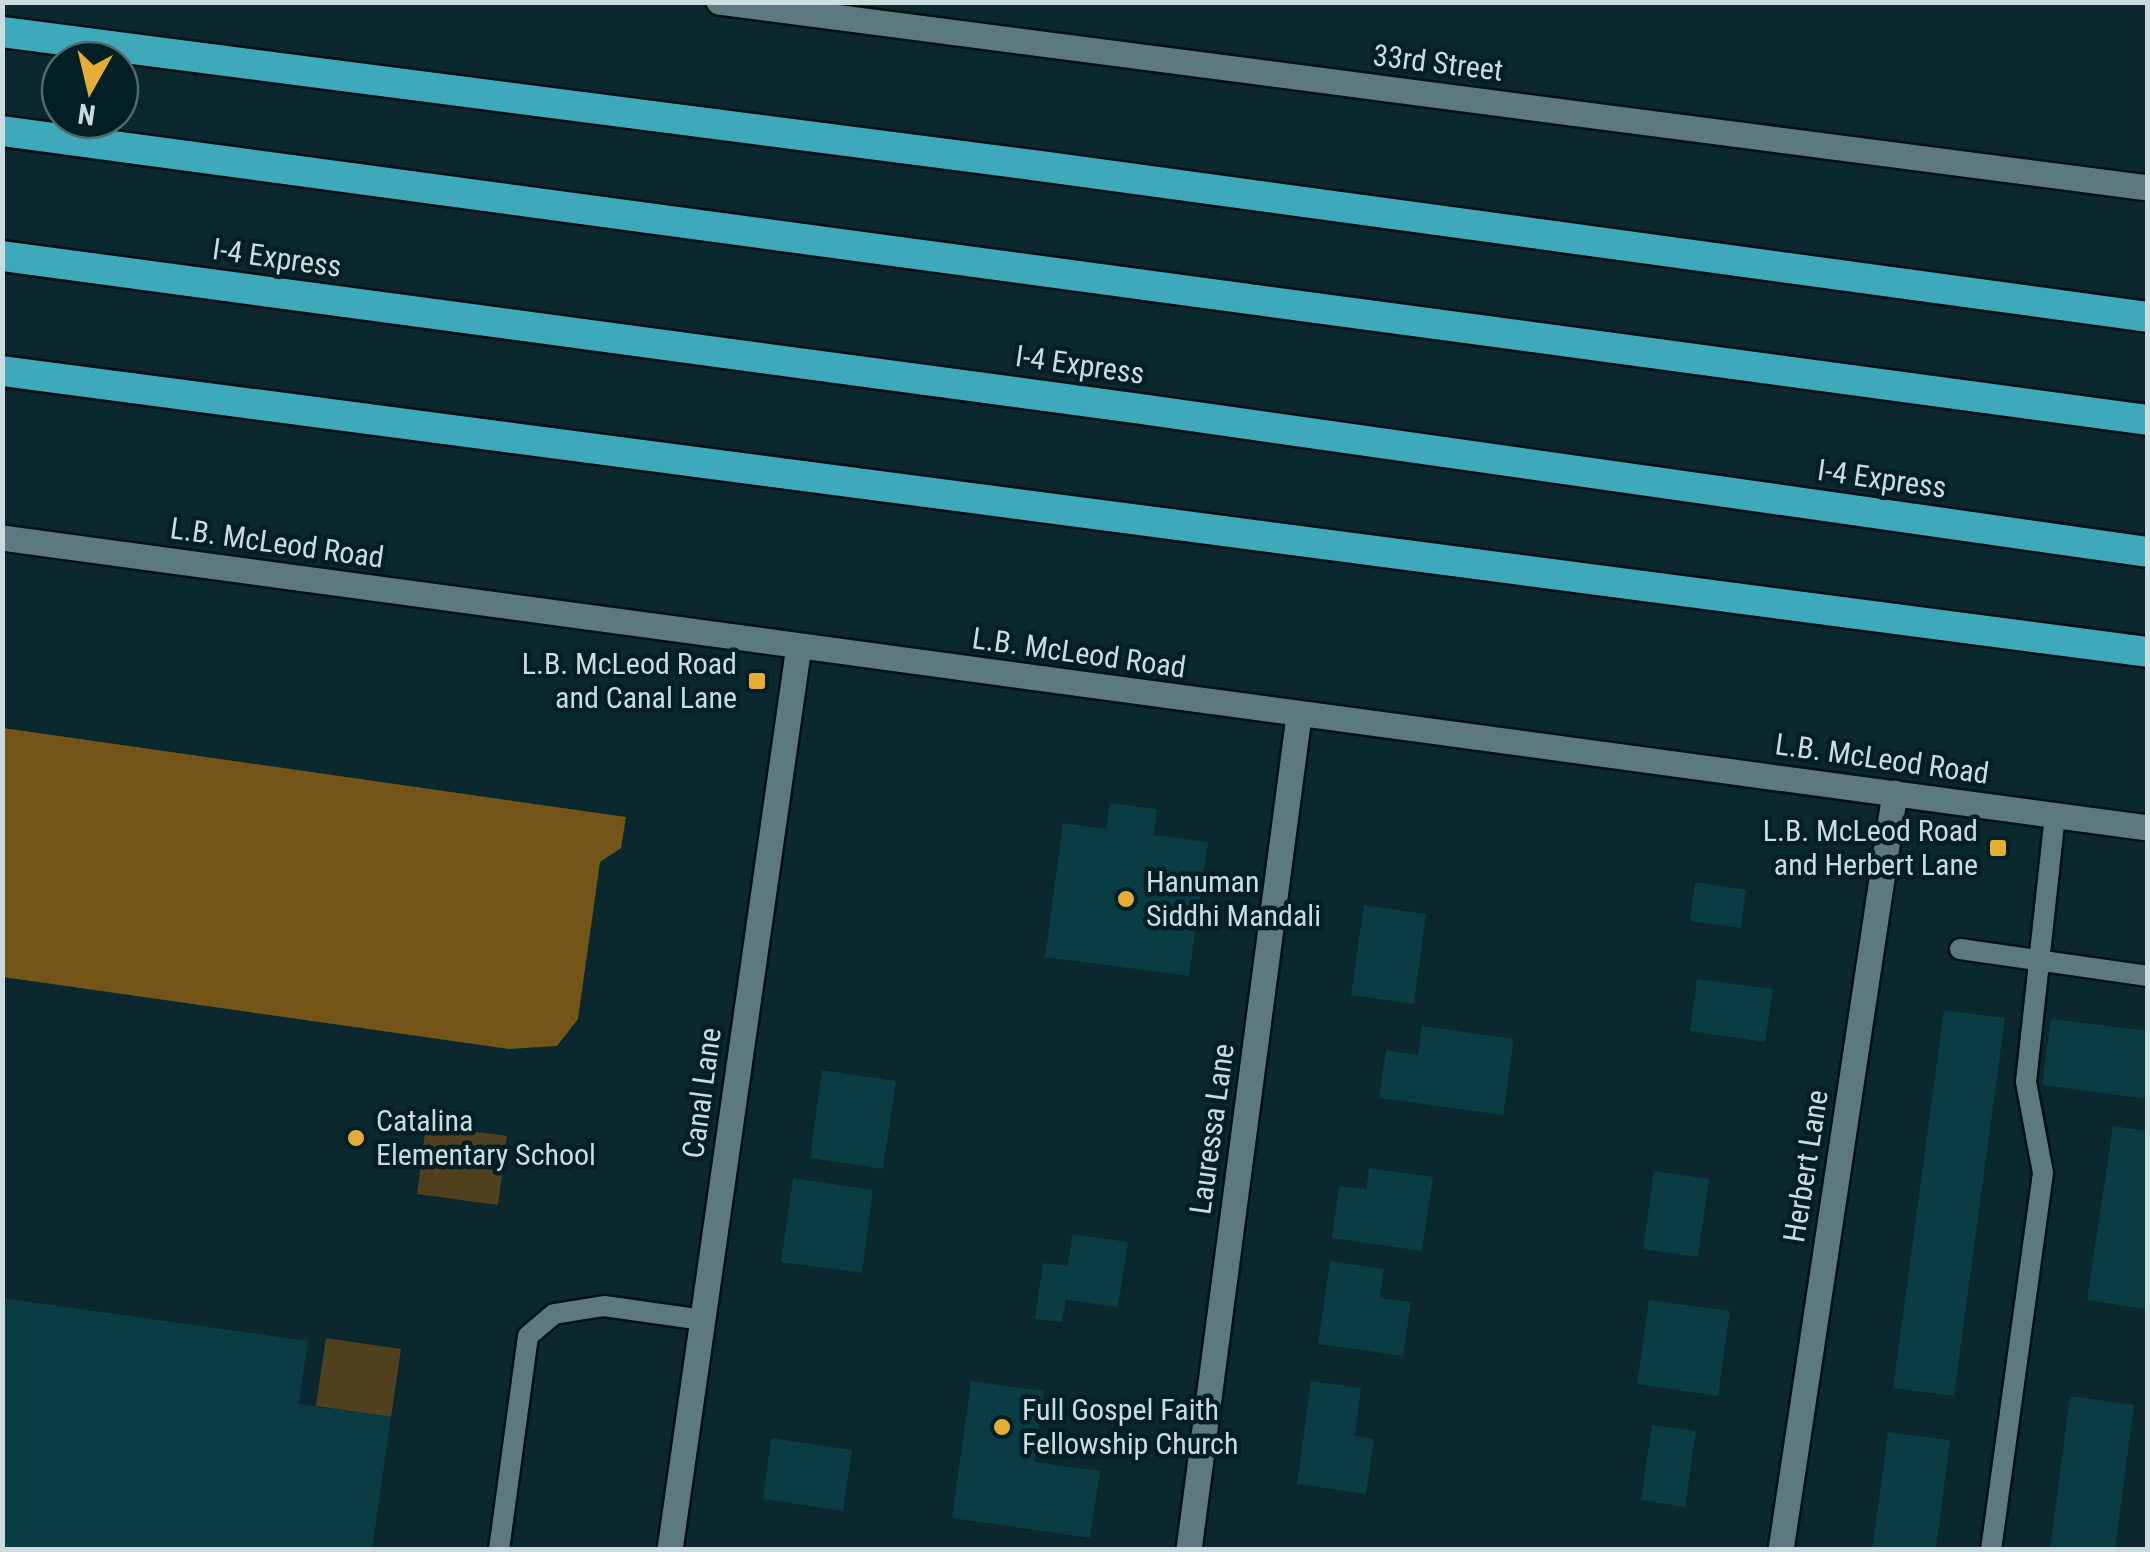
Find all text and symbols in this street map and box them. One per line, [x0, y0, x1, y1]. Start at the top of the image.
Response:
street label: 33rd Street [1371, 37, 1505, 88]
north arrow [40, 40, 140, 140]
text: N [76, 97, 97, 132]
street label: I-4 Express [210, 231, 344, 284]
street label: I-4 Express [1013, 338, 1147, 391]
street label: I-4 Express [1815, 452, 1949, 505]
street label: L.B. McLeod Road [168, 510, 386, 575]
street label: L.B. McLeod Road [970, 620, 1188, 685]
place label: L.B. McLeod Road and Canal Lane [522, 646, 737, 715]
marker: L.B. McLeod Road and Canal Lane [746, 670, 768, 692]
street label: L.B. McLeod Road [1773, 726, 1991, 791]
place label: L.B. McLeod Road and Herbert Lane [1763, 813, 1978, 882]
marker: L.B. McLeod Road and Herbert Lane [1987, 837, 2009, 859]
place label: Hanuman Siddhi Mandali [1146, 864, 1321, 933]
marker: Hanuman Siddhi Mandali [1115, 888, 1137, 910]
street label: Canal Lane [675, 1025, 728, 1160]
street label: Lauressa Lane [1182, 1041, 1241, 1216]
street label: Herbert Lane [1776, 1087, 1835, 1244]
place label: Catalina Elementary School [376, 1103, 596, 1172]
marker: Catalina Elementary School [345, 1127, 367, 1149]
place label: Full Gospel Faith Fellowship Church [1022, 1392, 1238, 1461]
marker: Full Gospel Faith Fellowship Church [991, 1416, 1013, 1438]

